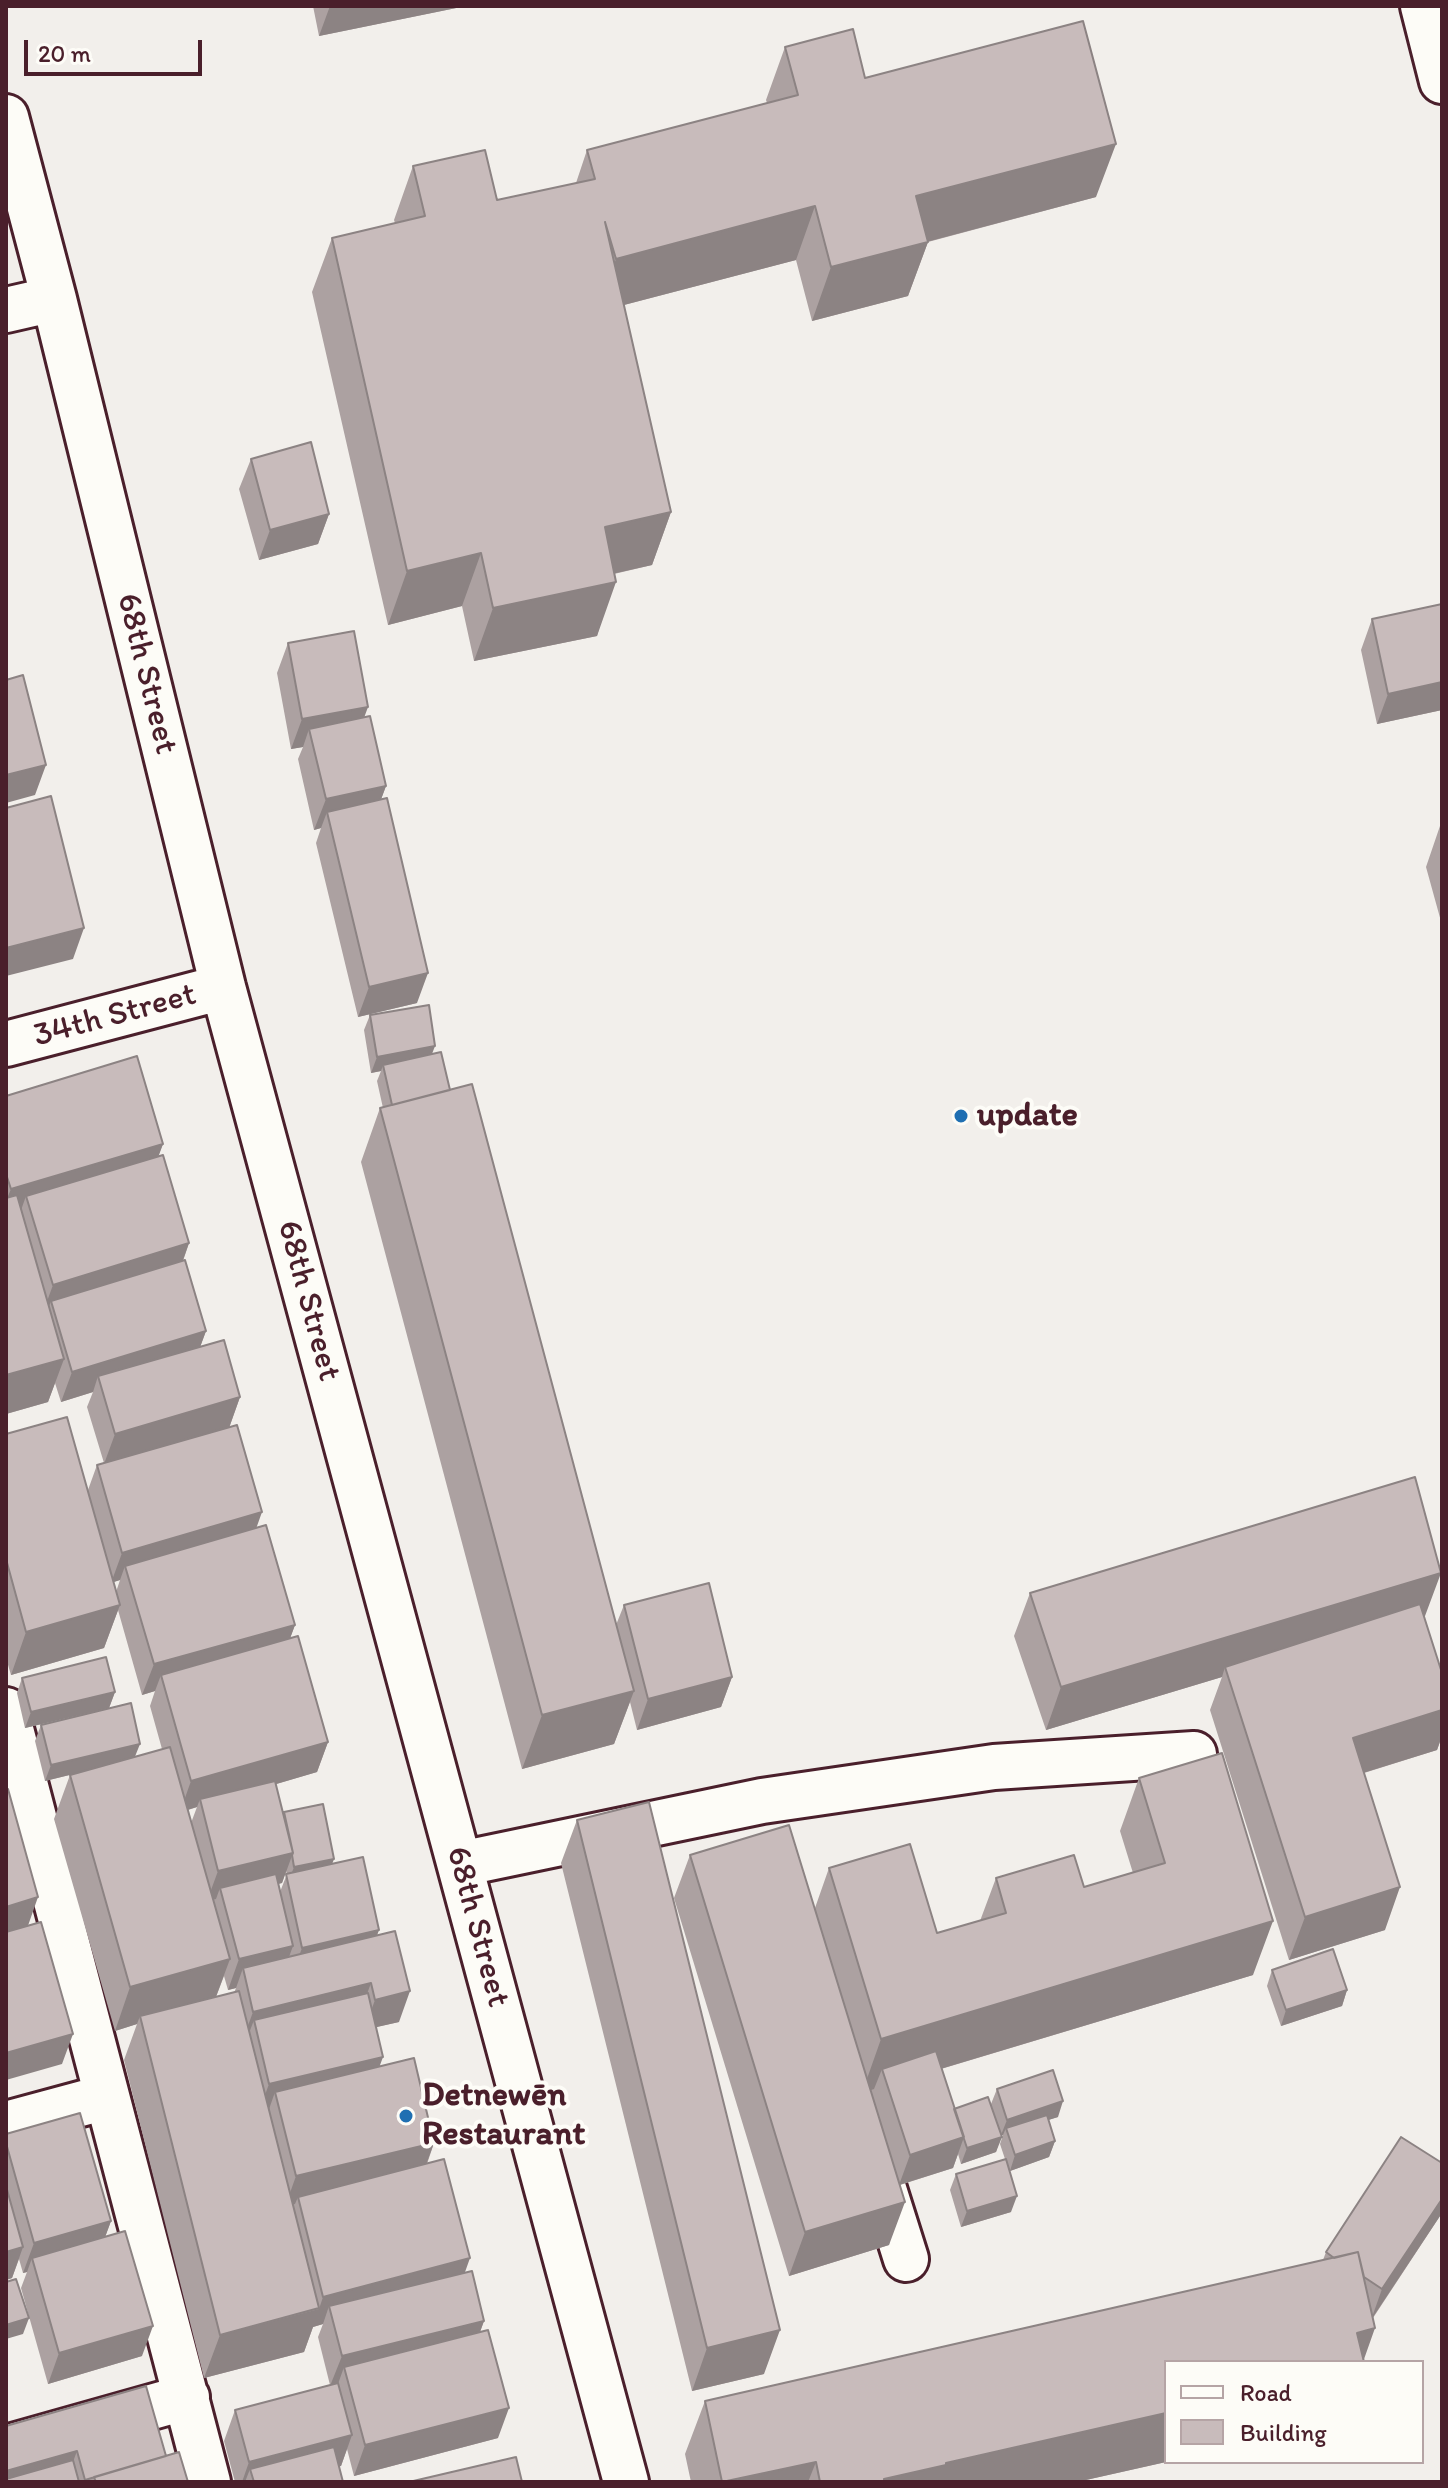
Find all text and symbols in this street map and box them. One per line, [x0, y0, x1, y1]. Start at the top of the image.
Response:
scale bar [28, 24, 206, 74]
text: 20 m [38, 39, 91, 68]
street label: 68th Street [106, 589, 186, 759]
street label: 34th Street [29, 975, 201, 1057]
place label: update [977, 1096, 1078, 1136]
marker: update [952, 1107, 970, 1125]
street label: 68th Street [267, 1216, 349, 1386]
street label: 68th Street [436, 1842, 518, 2012]
place label: Detnewēn Restaurant [422, 2076, 585, 2156]
marker: Detnewēn Restaurant [397, 2107, 415, 2125]
legend [1164, 2360, 1424, 2464]
text: Road [1240, 2378, 1292, 2407]
text: Building [1240, 2418, 1327, 2447]

